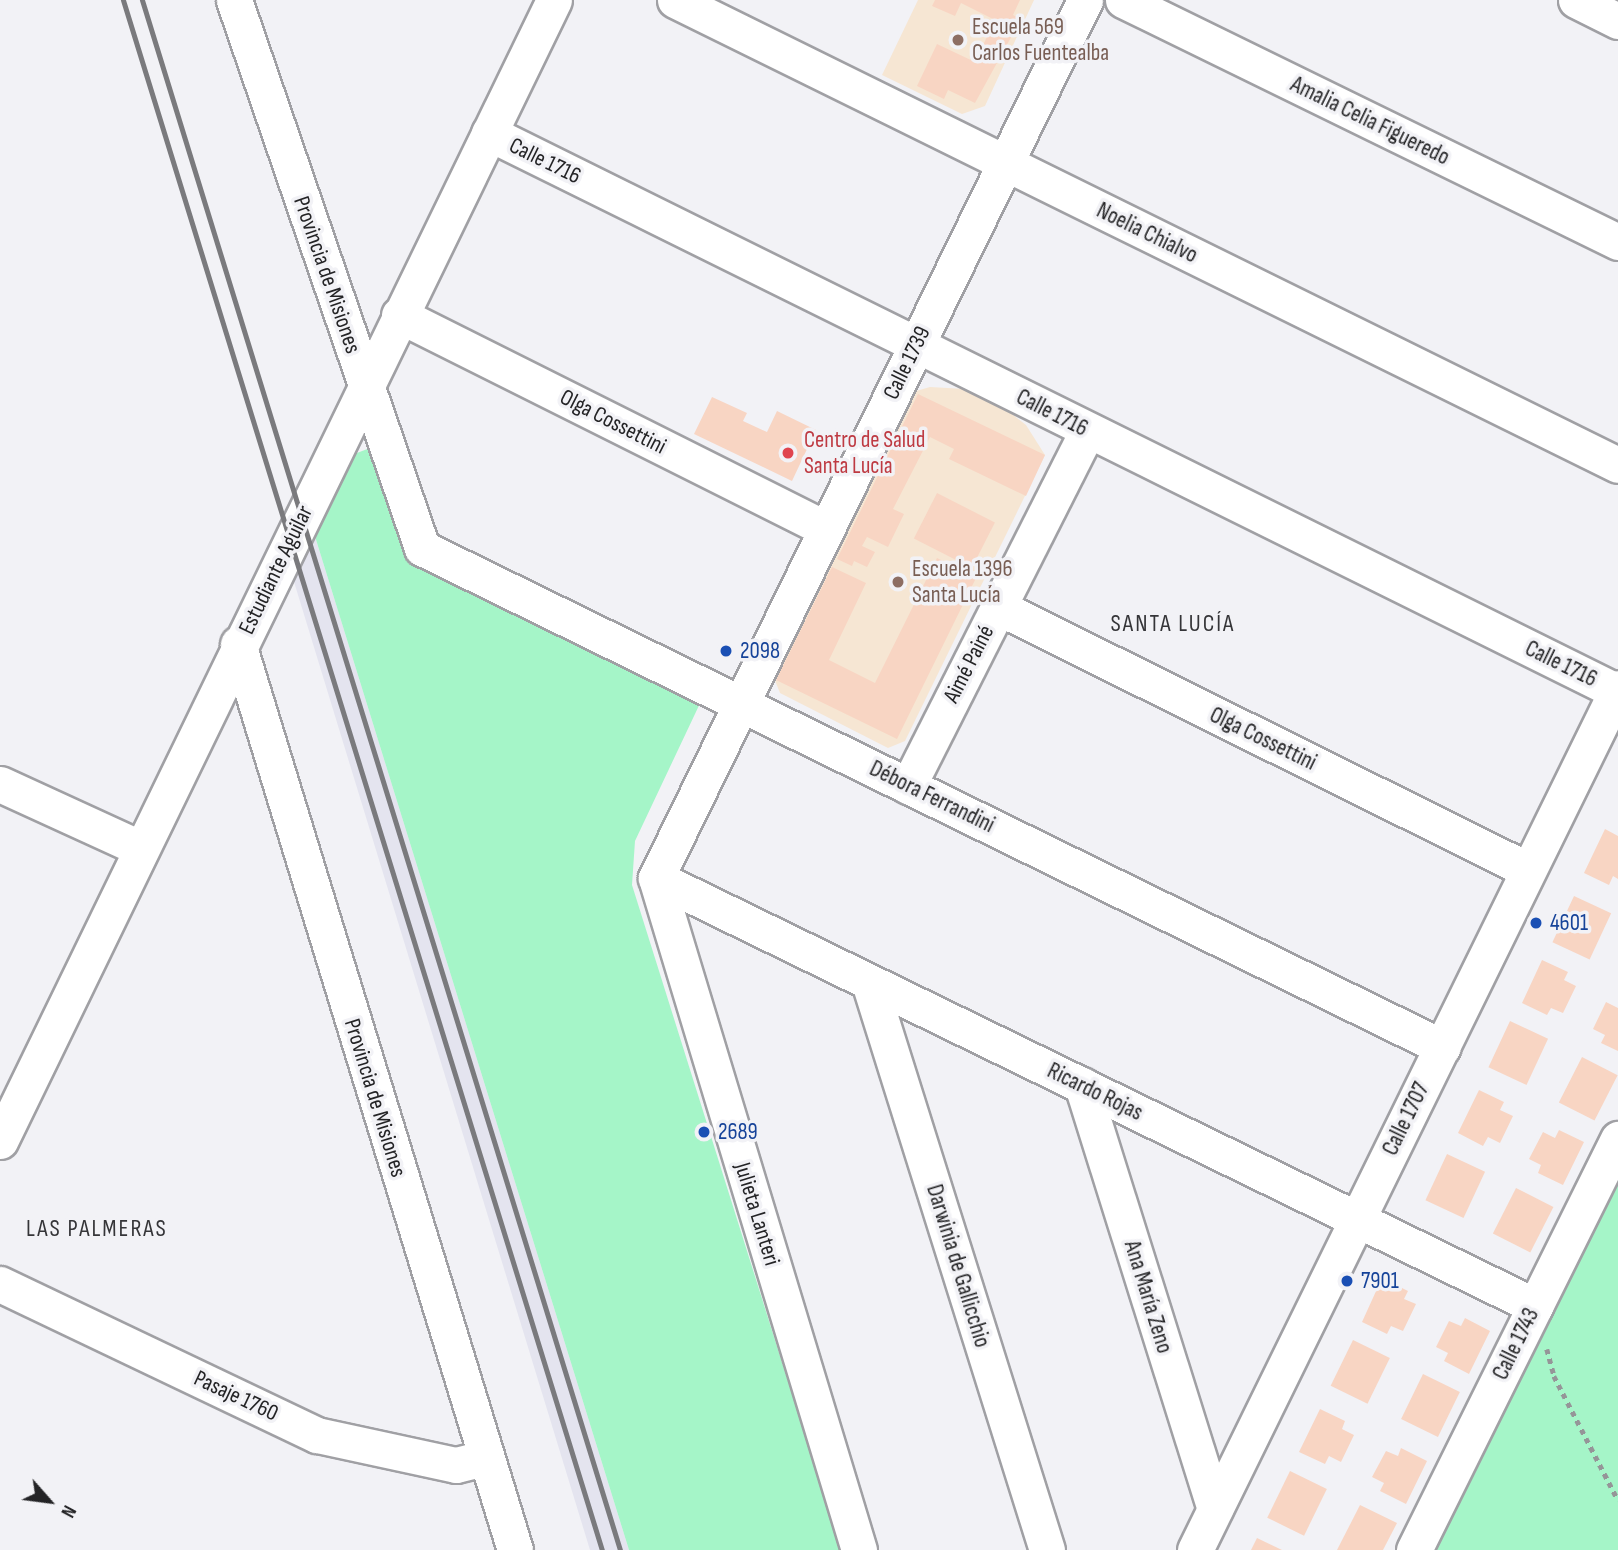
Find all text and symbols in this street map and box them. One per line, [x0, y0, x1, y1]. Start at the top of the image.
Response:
place label: Escuela 569 Carlos Fuentealba [972, 13, 1109, 67]
marker: Escuela 569 Carlos Fuentealba [950, 32, 966, 48]
street label: Amalia Celia Figueredo [1286, 71, 1454, 171]
street label: Calle 1716 [505, 132, 585, 190]
street label: Provincia de Misiones [287, 193, 367, 357]
street label: Noelia Chialvo [1092, 197, 1202, 269]
street label: Calle 1739 [877, 322, 937, 404]
street label: Calle 1716 [1012, 383, 1092, 443]
street label: Olga Cossettini [555, 384, 671, 460]
place label: Centro de Salud Santa Lucía [804, 426, 925, 480]
marker: Centro de Salud Santa Lucía [778, 443, 798, 463]
street label: Estudiante Aguilar [233, 501, 319, 639]
place label: Escuela 1396 Santa Lucía [912, 555, 1013, 609]
marker: Escuela 1396 Santa Lucía [890, 574, 906, 590]
district label: SANTA LUCÍA [1112, 610, 1234, 638]
street label: Aimé Painé [938, 621, 1000, 707]
street label: Calle 1716 [1521, 635, 1601, 693]
place label: 2098 [740, 637, 780, 665]
marker: 2098 [718, 643, 734, 659]
street label: Olga Cossettini [1205, 701, 1321, 777]
street label: Débora Ferrandini [865, 755, 999, 839]
place label: 4601 [1550, 909, 1588, 937]
marker: 4601 [1528, 915, 1544, 931]
street label: Provincia de Misiones [338, 1015, 412, 1181]
street label: Ricardo Rojas [1043, 1057, 1147, 1127]
street label: Calle 1707 [1377, 1078, 1435, 1160]
place label: 2689 [718, 1118, 758, 1146]
marker: 2689 [696, 1124, 712, 1140]
street label: Julieta Lanteri [728, 1159, 786, 1269]
street label: Darwinia de Gallicchio [920, 1181, 996, 1351]
district label: LAS PALMERAS [28, 1215, 166, 1243]
street label: Ana María Zeno [1118, 1237, 1178, 1357]
place label: 7901 [1361, 1267, 1399, 1295]
marker: 7901 [1339, 1273, 1355, 1289]
street label: Calle 1743 [1487, 1304, 1545, 1384]
street label: Pasaje 1760 [189, 1365, 283, 1427]
north arrow [14, 1466, 84, 1536]
text: N [55, 1501, 81, 1521]

